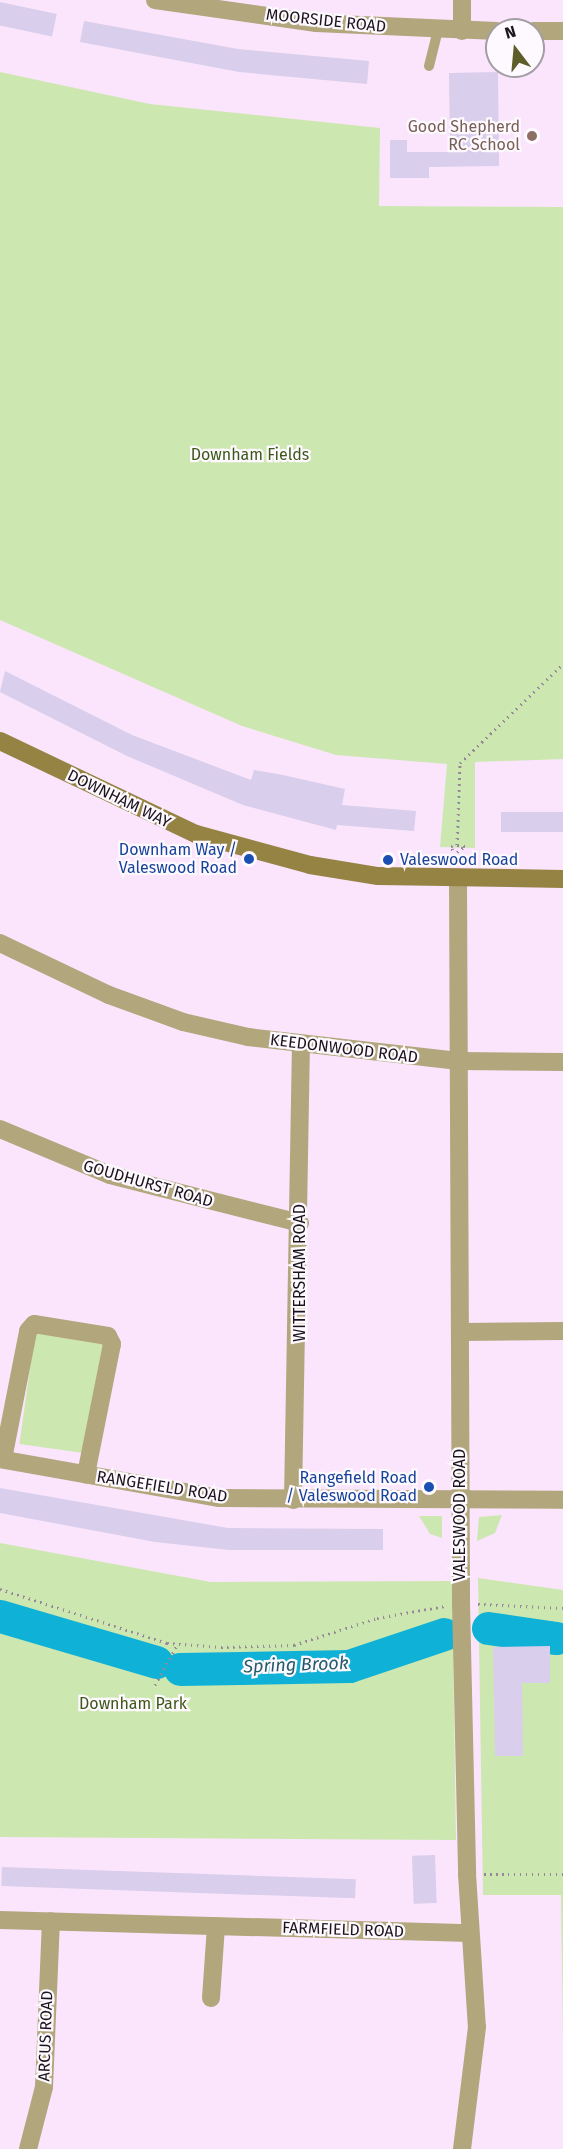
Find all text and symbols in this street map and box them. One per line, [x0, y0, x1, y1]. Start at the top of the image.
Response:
street label: MOORSIDE ROAD [265, 5, 387, 37]
north arrow [485, 18, 545, 78]
text: N [503, 22, 518, 43]
place label: Good Shepherd RC School [408, 117, 520, 155]
marker: Good Shepherd RC School [525, 129, 539, 143]
park label: Downham Fields [191, 445, 309, 465]
street label: DOWNHAM WAY [64, 766, 174, 832]
place label: Downham Way / Valeswood Road [119, 840, 237, 878]
place label: Valeswood Road [400, 850, 518, 870]
marker: Downham Way / Valeswood Road [242, 852, 256, 866]
marker: Valeswood Road [381, 853, 395, 867]
street label: KEEDONWOOD ROAD [269, 1030, 419, 1068]
street label: GOUDHURST ROAD [81, 1156, 215, 1212]
street label: WITTERSHAM ROAD [290, 1204, 310, 1342]
street label: VALESWOOD ROAD [450, 1449, 470, 1581]
street label: RANGEFIELD ROAD [95, 1467, 229, 1507]
place label: Rangefield Road / Valeswood Road [286, 1468, 417, 1506]
marker: Rangefield Road / Valeswood Road [422, 1480, 436, 1494]
water label: Spring Brook [243, 1652, 349, 1678]
park label: Downham Park [79, 1694, 187, 1714]
street label: FARMFIELD ROAD [282, 1918, 404, 1942]
street label: ARCUS ROAD [35, 1990, 57, 2082]

